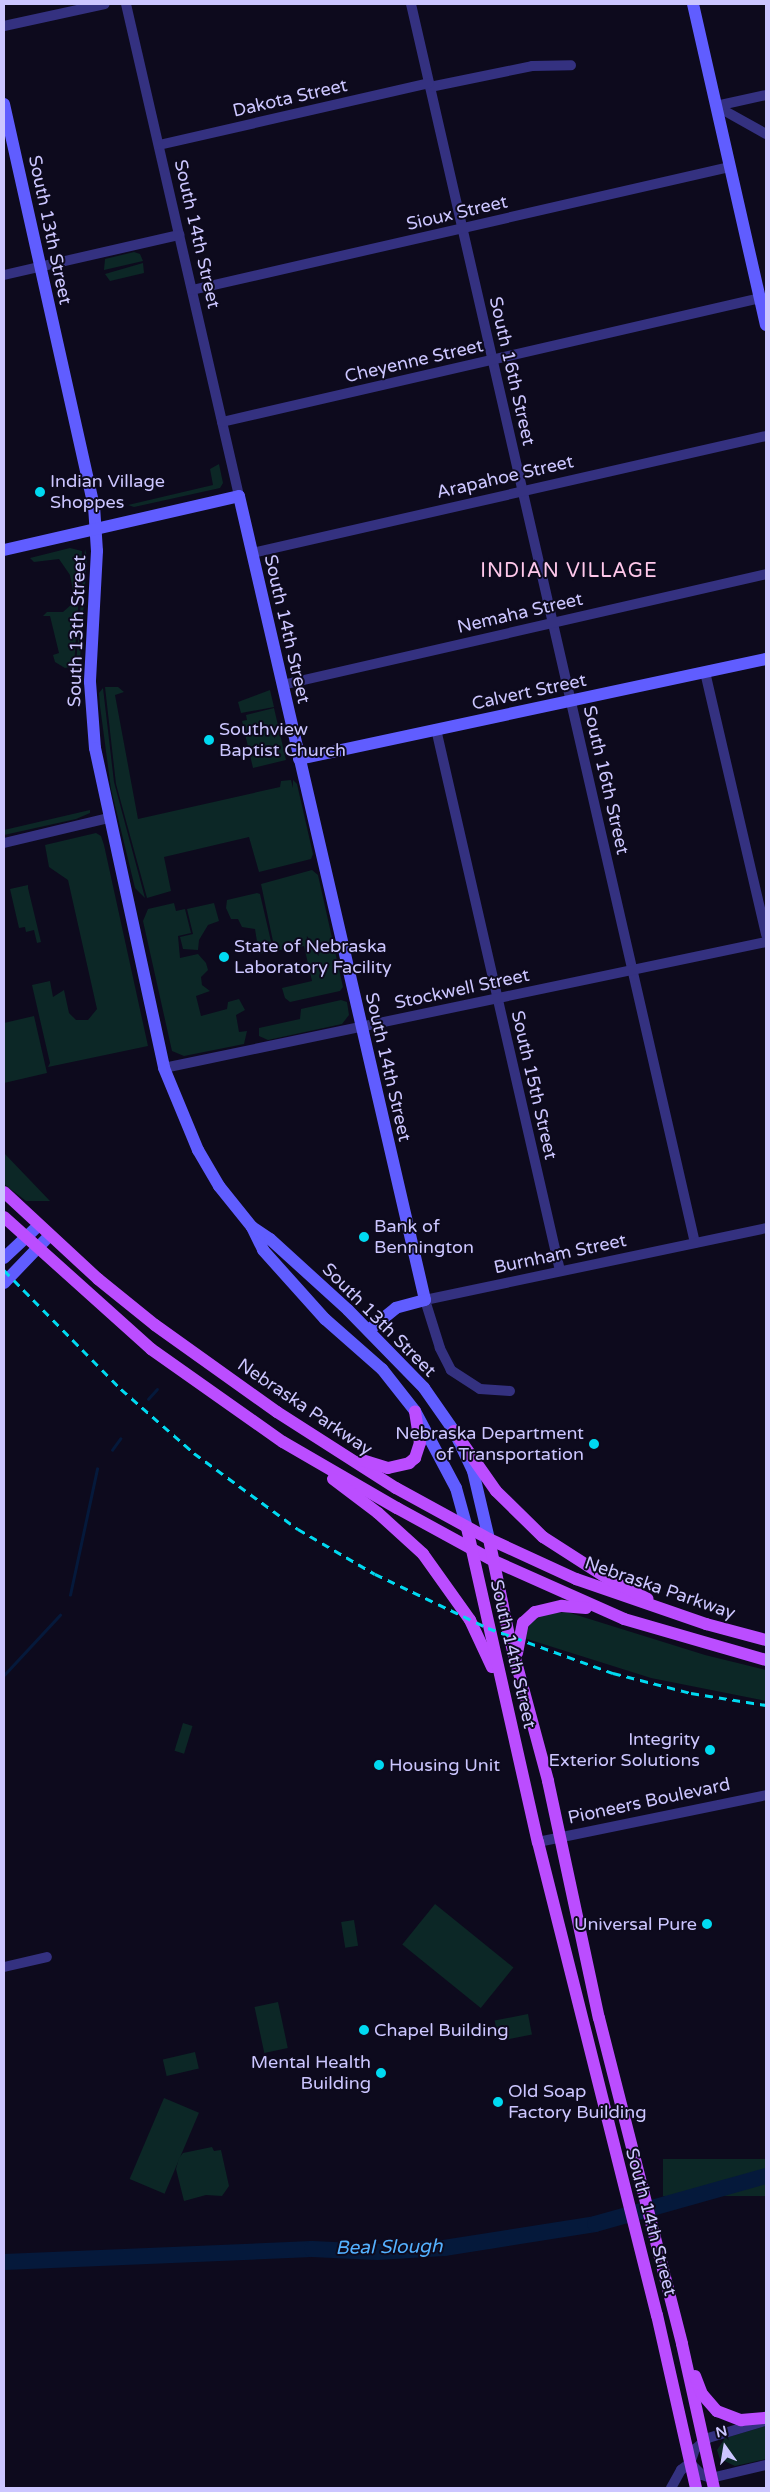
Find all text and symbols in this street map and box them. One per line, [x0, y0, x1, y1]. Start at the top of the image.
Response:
street label: Dakota Street [231, 74, 349, 122]
street label: South 13th Street [24, 153, 76, 307]
street label: South 14th Street [169, 157, 225, 311]
street label: Sioux Street [404, 191, 510, 235]
street label: South 16th Street [484, 294, 540, 448]
street label: Cheyenne Street [343, 335, 485, 387]
street label: Arapahoe Street [434, 451, 576, 503]
place label: Indian Village Shoppes [50, 471, 165, 514]
marker: Indian Village Shoppes [34, 486, 46, 498]
street label: South 14th Street [259, 552, 315, 706]
street label: South 13th Street [64, 555, 90, 707]
district label: INDIAN VILLAGE [479, 559, 659, 583]
street label: Nemaha Street [455, 588, 585, 638]
street label: Calvert Street [470, 669, 588, 715]
street label: South 16th Street [578, 703, 634, 857]
place label: Southview Baptist Church [219, 719, 346, 762]
marker: Southview Baptist Church [203, 734, 215, 746]
place label: State of Nebraska Laboratory Facility [234, 936, 392, 979]
marker: State of Nebraska Laboratory Facility [218, 951, 230, 963]
street label: Stockwell Street [393, 964, 531, 1014]
street label: South 14th Street [360, 990, 416, 1144]
street label: South 15th Street [506, 1008, 562, 1162]
place label: Bank of Bennington [374, 1216, 474, 1258]
street label: Burnham Street [492, 1229, 628, 1279]
marker: Bank of Bennington [358, 1231, 370, 1243]
street label: South 13th Street [318, 1259, 440, 1381]
street label: Nebraska Parkway [233, 1354, 377, 1460]
place label: Nebraska Department of Transportation [395, 1423, 584, 1466]
marker: Nebraska Department of Transportation [588, 1438, 600, 1450]
street label: Nebraska Parkway [582, 1552, 738, 1624]
street label: South 14th Street [485, 1577, 541, 1731]
place label: Integrity Exterior Solutions [549, 1729, 700, 1772]
marker: Integrity Exterior Solutions [704, 1744, 716, 1756]
place label: Housing Unit [389, 1754, 500, 1776]
marker: Housing Unit [373, 1759, 385, 1771]
street label: Pioneers Boulevard [566, 1773, 732, 1829]
place label: Universal Pure [574, 1913, 697, 1935]
marker: Universal Pure [701, 1918, 713, 1930]
place label: Chapel Building [374, 2019, 509, 2041]
marker: Chapel Building [358, 2024, 370, 2036]
place label: Mental Health Building [251, 2052, 371, 2094]
marker: Mental Health Building [375, 2067, 387, 2079]
place label: Old Soap Factory Building [508, 2081, 647, 2124]
marker: Old Soap Factory Building [492, 2096, 504, 2108]
street label: South 14th Street [621, 2146, 681, 2298]
water label: Beal Slough [335, 2236, 443, 2260]
north arrow [700, 2422, 750, 2472]
text: N [714, 2422, 729, 2441]

